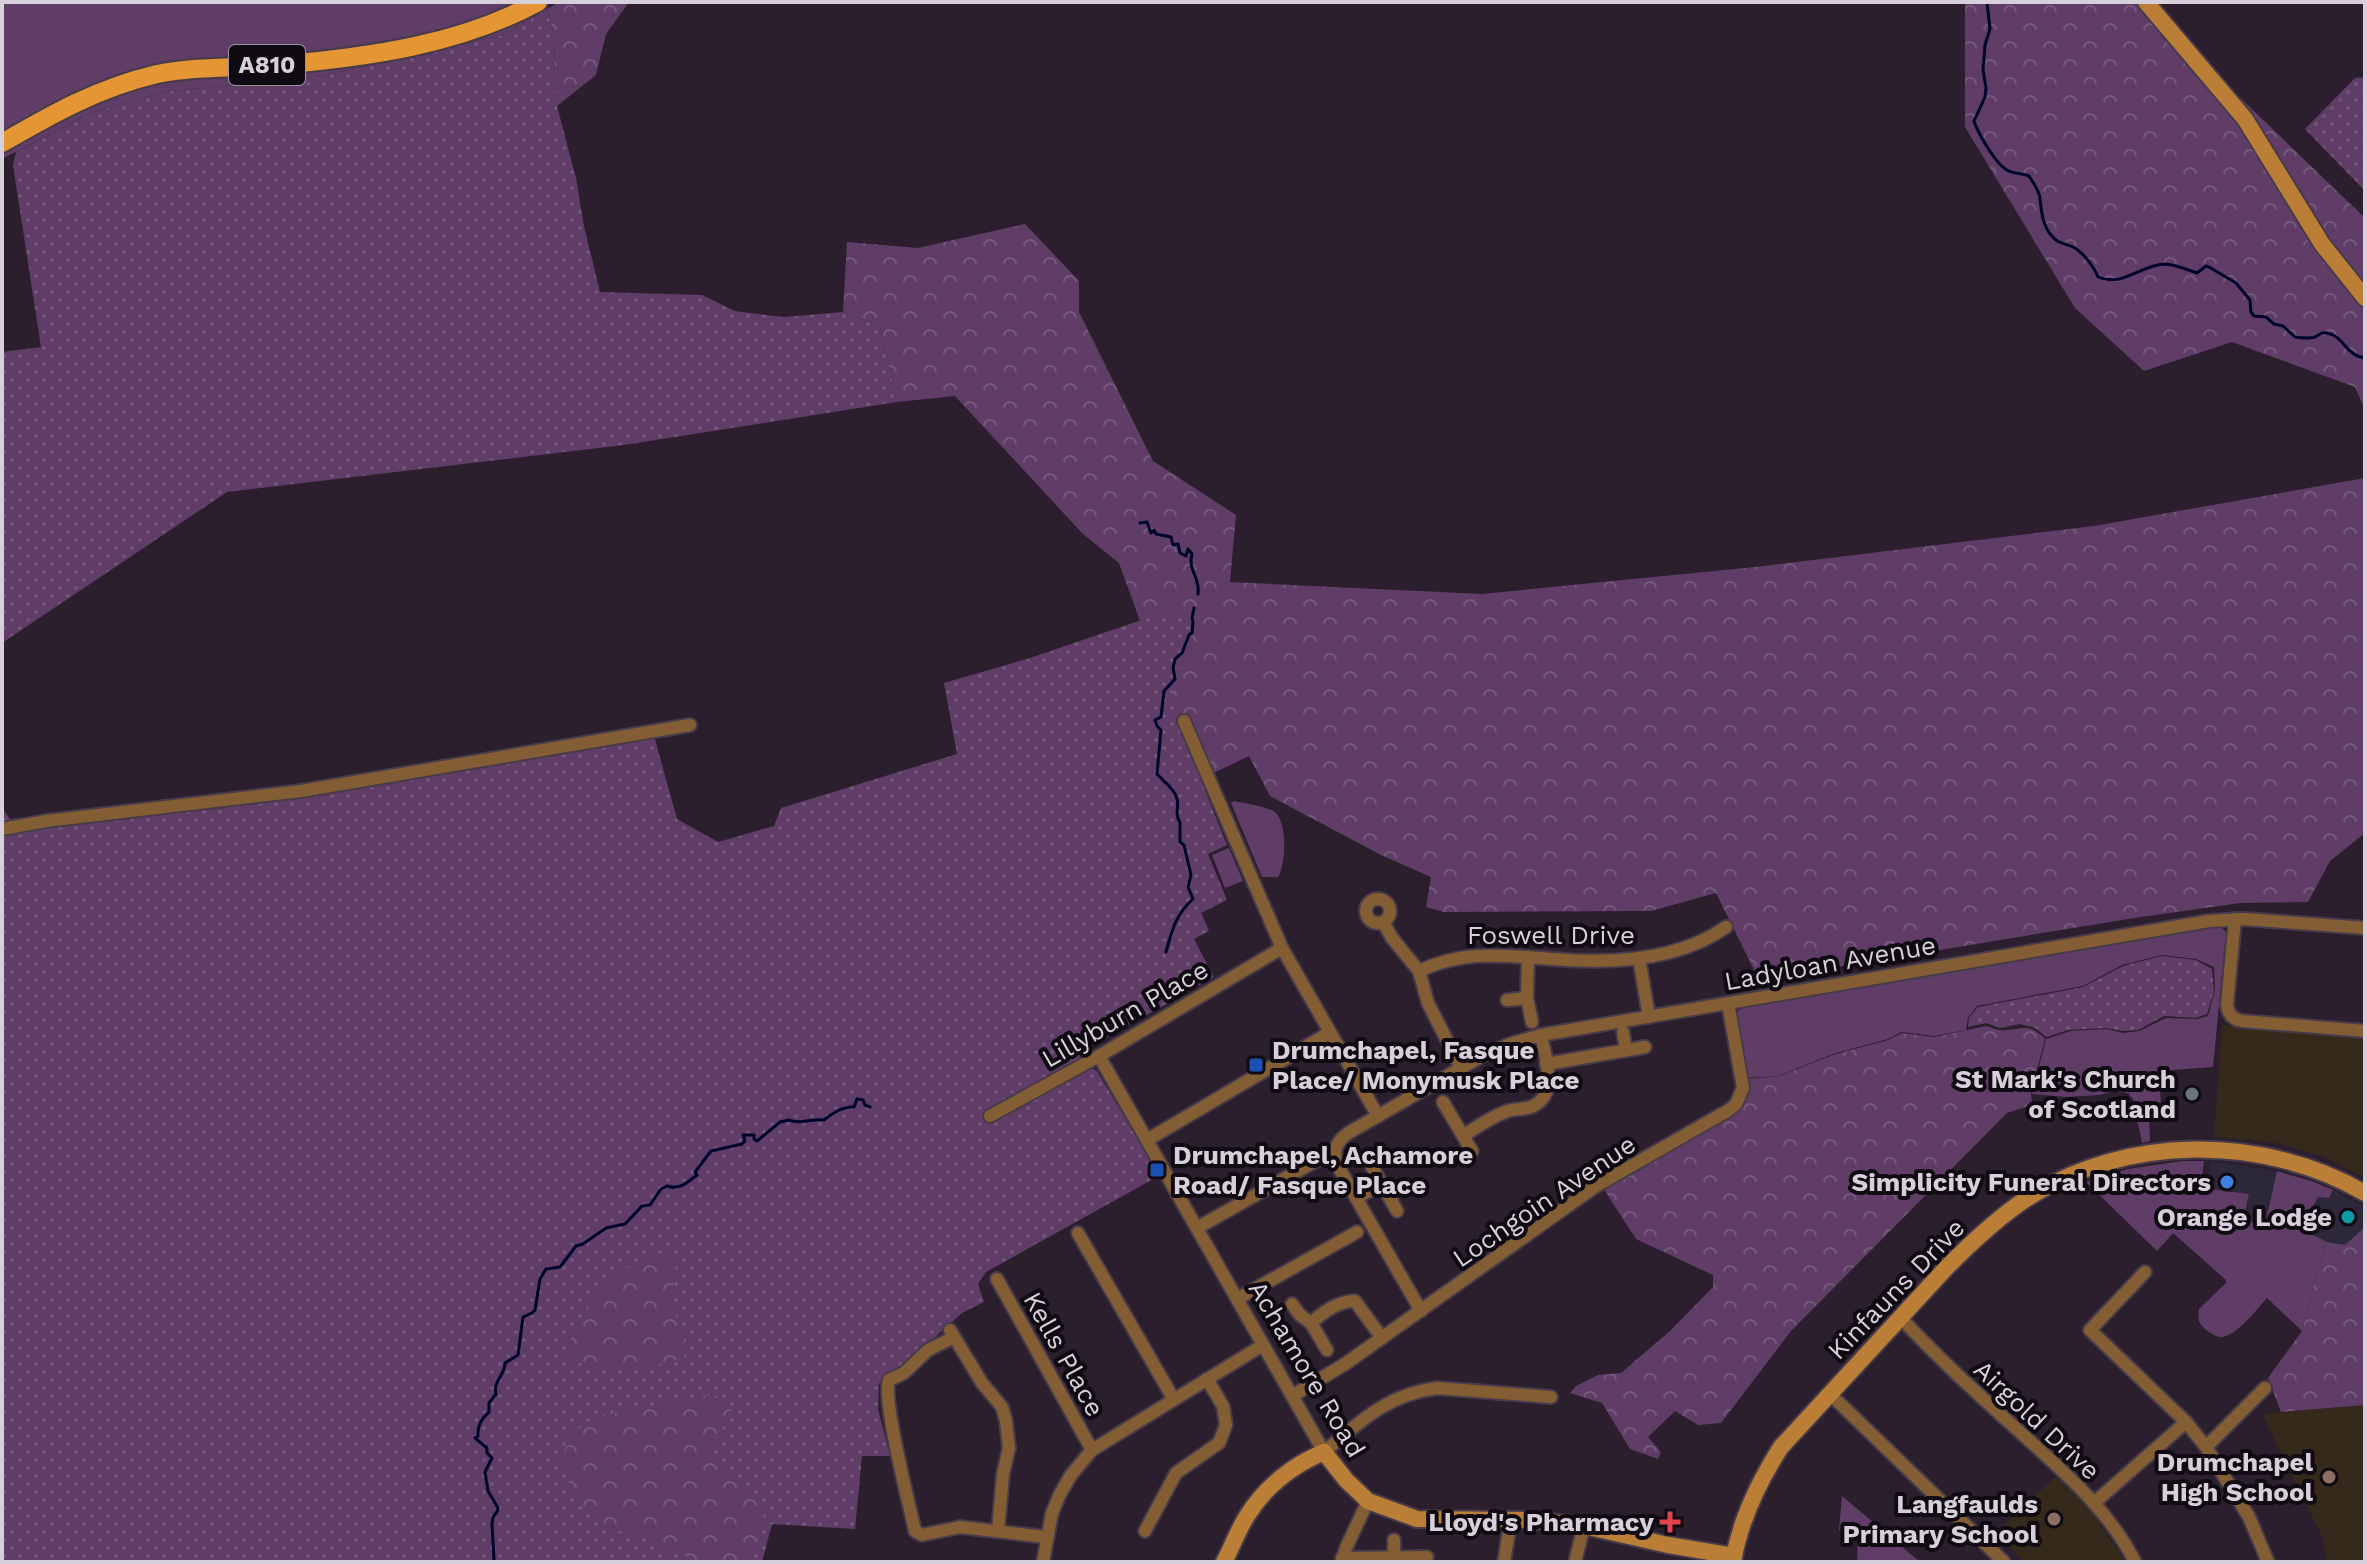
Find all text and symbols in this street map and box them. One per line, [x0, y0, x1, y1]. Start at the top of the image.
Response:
road number: A810 [229, 45, 305, 85]
street label: Foswell Drive [1467, 920, 1635, 950]
street label: Ladyloan Avenue [1722, 930, 1938, 996]
street label: Lillyburn Place [1036, 954, 1214, 1074]
place label: Drumchapel, Fasque Place/ Monymusk Place [1272, 1035, 1580, 1095]
marker: Drumchapel, Fasque Place/ Monymusk Place [1247, 1056, 1265, 1074]
place label: St Mark's Church of Scotland [1955, 1064, 2176, 1124]
marker: St Mark's Church of Scotland [2183, 1085, 2201, 1103]
street label: Lochgoin Avenue [1447, 1129, 1641, 1273]
place label: Drumchapel, Achamore Road/ Fasque Place [1173, 1140, 1473, 1200]
marker: Drumchapel, Achamore Road/ Fasque Place [1148, 1161, 1166, 1179]
place label: Simplicity Funeral Directors [1852, 1167, 2211, 1197]
marker: Simplicity Funeral Directors [2218, 1173, 2236, 1191]
place label: Orange Lodge [2157, 1202, 2332, 1232]
marker: Orange Lodge [2339, 1208, 2357, 1226]
street label: Kinfauns Drive [1822, 1213, 1970, 1365]
street label: Achamore Road [1243, 1275, 1371, 1463]
street label: Kells Place [1018, 1287, 1110, 1421]
street label: Airgold Drive [1968, 1354, 2106, 1486]
place label: Drumchapel High School [2157, 1447, 2313, 1507]
marker: Drumchapel High School [2320, 1468, 2338, 1486]
place label: Langfaulds Primary School [1842, 1489, 2038, 1549]
place label: Lloyd's Pharmacy [1428, 1507, 1654, 1537]
marker: Langfaulds Primary School [2045, 1510, 2063, 1528]
marker: Lloyd's Pharmacy [1661, 1513, 1679, 1531]

